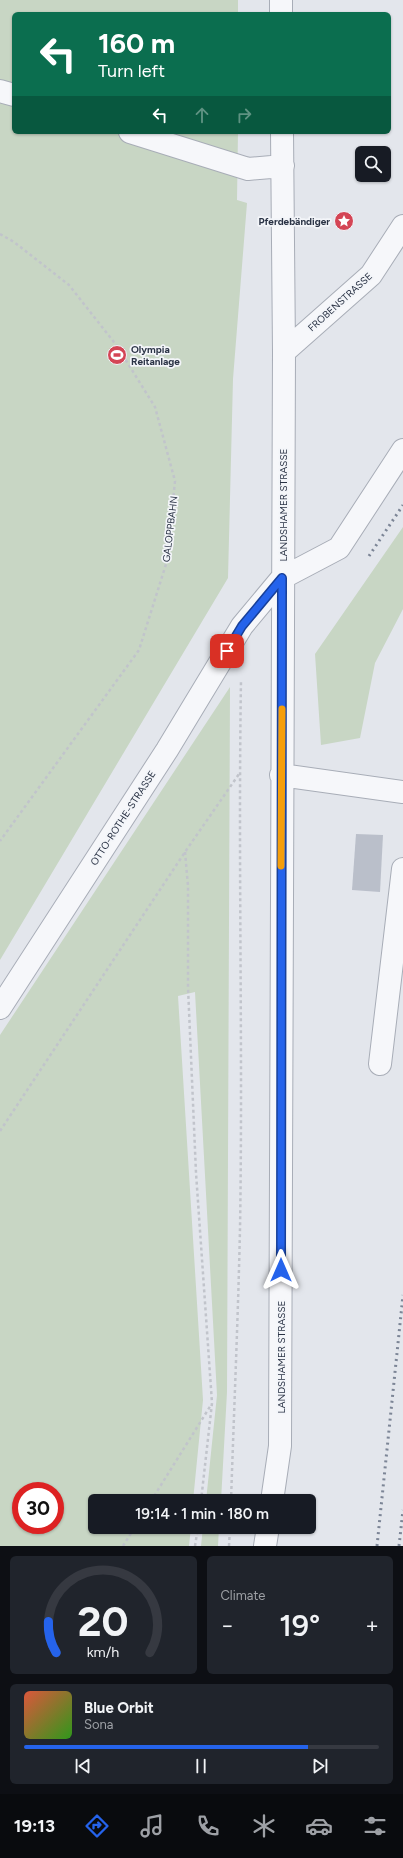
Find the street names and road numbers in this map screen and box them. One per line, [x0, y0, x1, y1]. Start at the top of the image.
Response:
street label: FROBENSTRASSE [305, 270, 375, 334]
street label: LANDSHAMER STRASSE [277, 448, 290, 562]
street label: GALOPPBAHN [159, 495, 181, 563]
street label: OTTO-ROTHE-STRASSE [87, 768, 159, 868]
street label: LANDSHAMER STRASSE [275, 1300, 288, 1414]

